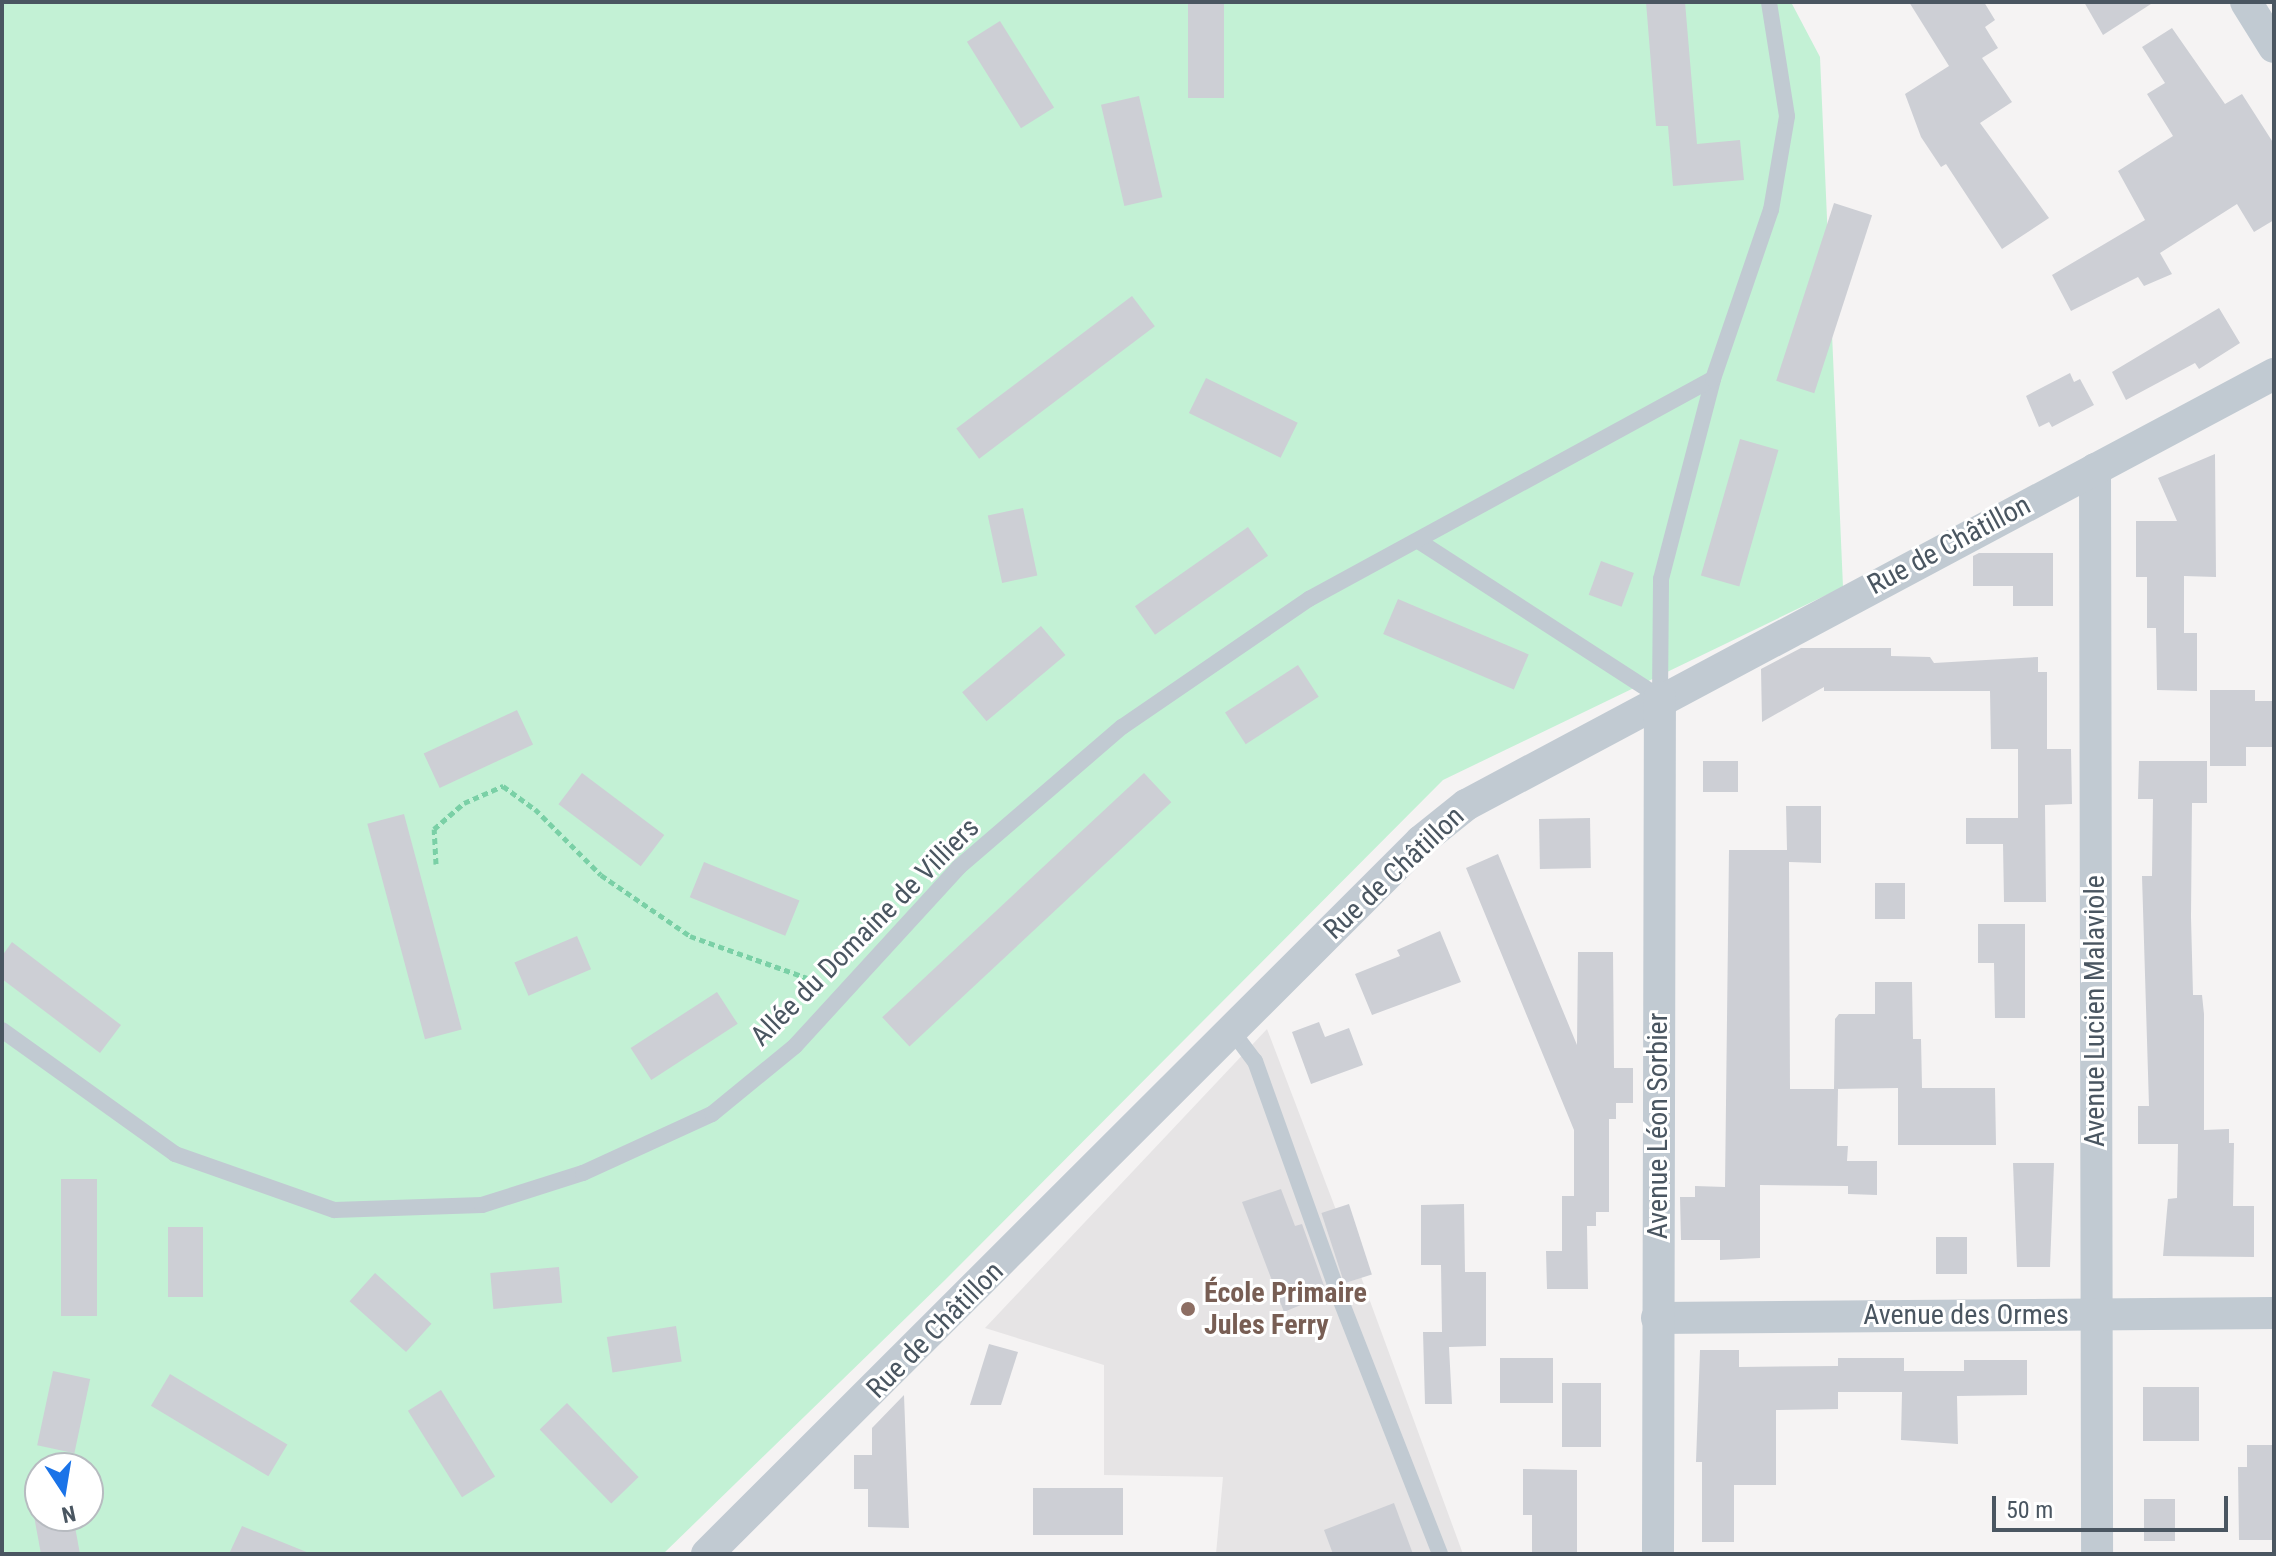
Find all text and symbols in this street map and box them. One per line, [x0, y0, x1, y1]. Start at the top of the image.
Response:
street label: Rue de Châtillon [1862, 488, 2036, 602]
street label: Rue de Châtillon [1317, 800, 1471, 946]
street label: Allée du Domaine de Villiers [744, 811, 986, 1053]
street label: Avenue Lucien Malaviole [2078, 875, 2112, 1147]
street label: Avenue Léon Sorbier [1641, 1013, 1675, 1239]
street label: Rue de Châtillon [860, 1255, 1010, 1405]
place label: École Primaire Jules Ferry [1204, 1276, 1367, 1342]
street label: Avenue des Ormes [1863, 1298, 2069, 1332]
marker: École Primaire Jules Ferry [1179, 1300, 1197, 1318]
north arrow [24, 1452, 104, 1532]
scale bar [1996, 1480, 2232, 1530]
text: 50 m [2006, 1496, 2053, 1524]
text: N [59, 1500, 78, 1528]

